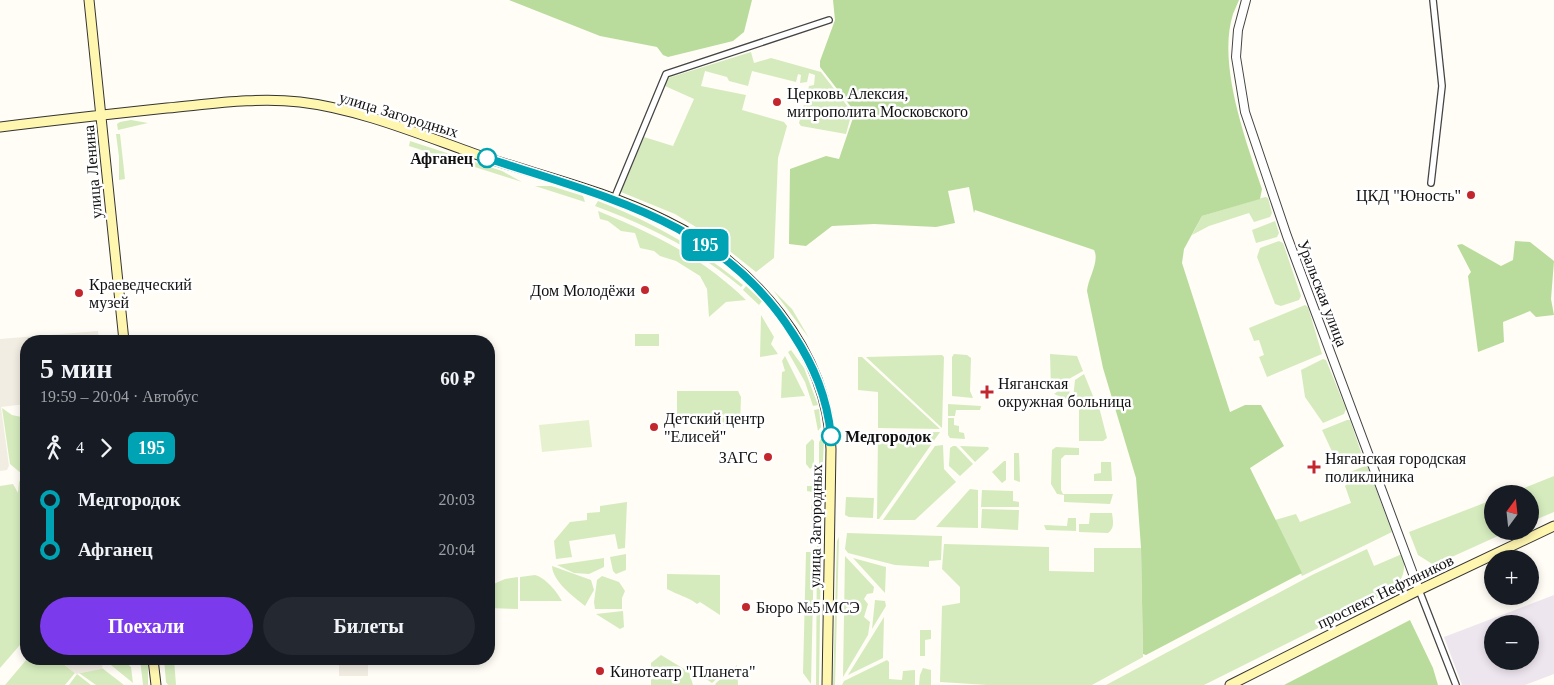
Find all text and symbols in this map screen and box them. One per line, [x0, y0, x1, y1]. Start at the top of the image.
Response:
place label: Церковь Алексия, митрополита Московского [787, 85, 968, 121]
street label: улица Загородных [337, 88, 461, 142]
marker: Церковь Алексия, митрополита Московского [771, 96, 783, 108]
street label: улица Ленина [80, 124, 106, 220]
marker: Афганец [477, 148, 497, 168]
place label: Афганец [410, 150, 473, 168]
place label: ЦКД "Юность" [1356, 187, 1461, 205]
marker: ЦКД "Юность" [1465, 189, 1477, 201]
line badge: 195 [676, 229, 734, 261]
text: 195 [692, 235, 719, 255]
street label: Уральская улица [1293, 237, 1351, 349]
place label: Краеведческий музей [89, 276, 192, 312]
place label: Дом Молодёжи [530, 282, 635, 300]
marker: Дом Молодёжи [639, 284, 651, 296]
marker: Краеведческий музей [73, 287, 85, 299]
text: 5 мин [40, 353, 112, 384]
text: 60 ₽ [440, 368, 475, 389]
place label: Няганская окружная больница [998, 375, 1131, 411]
marker: Няганская окружная больница [980, 385, 994, 399]
text: 19:59 – 20:04 · Автобус [40, 388, 198, 405]
place label: Детский центр "Елисей" [664, 410, 765, 445]
marker: Детский центр "Елисей" [648, 421, 660, 433]
marker: Медгородок [821, 426, 841, 446]
place label: Медгородок [845, 428, 932, 446]
icon: walk [40, 434, 68, 462]
icon: forward [92, 434, 120, 462]
text: 195 [138, 438, 165, 458]
text: 4 [76, 439, 84, 456]
place label: ЗАГС [719, 449, 758, 466]
place label: Няганская городская поликлиника [1325, 450, 1467, 485]
marker: ЗАГС [762, 451, 774, 463]
marker: Няганская городская поликлиника [1307, 460, 1321, 474]
street label: улица Загородных [806, 464, 826, 588]
north arrow [1484, 485, 1539, 540]
map controls [1484, 485, 1539, 670]
text: Медгородок [78, 489, 181, 510]
text: 20:03 [439, 491, 475, 508]
text: Афганец [78, 539, 153, 560]
text: 20:04 [439, 541, 475, 558]
button: + [1484, 550, 1539, 605]
street label: проспект Нефтяников [1314, 551, 1457, 633]
button: Поехали [40, 597, 253, 655]
button: Билеты [263, 597, 475, 655]
place label: Бюро №5 МСЭ [756, 599, 860, 617]
marker: Бюро №5 МСЭ [740, 601, 752, 613]
button: − [1484, 615, 1539, 670]
place label: Кинотеатр "Планета" [610, 663, 755, 681]
marker: Кинотеатр "Планета" [594, 665, 606, 677]

